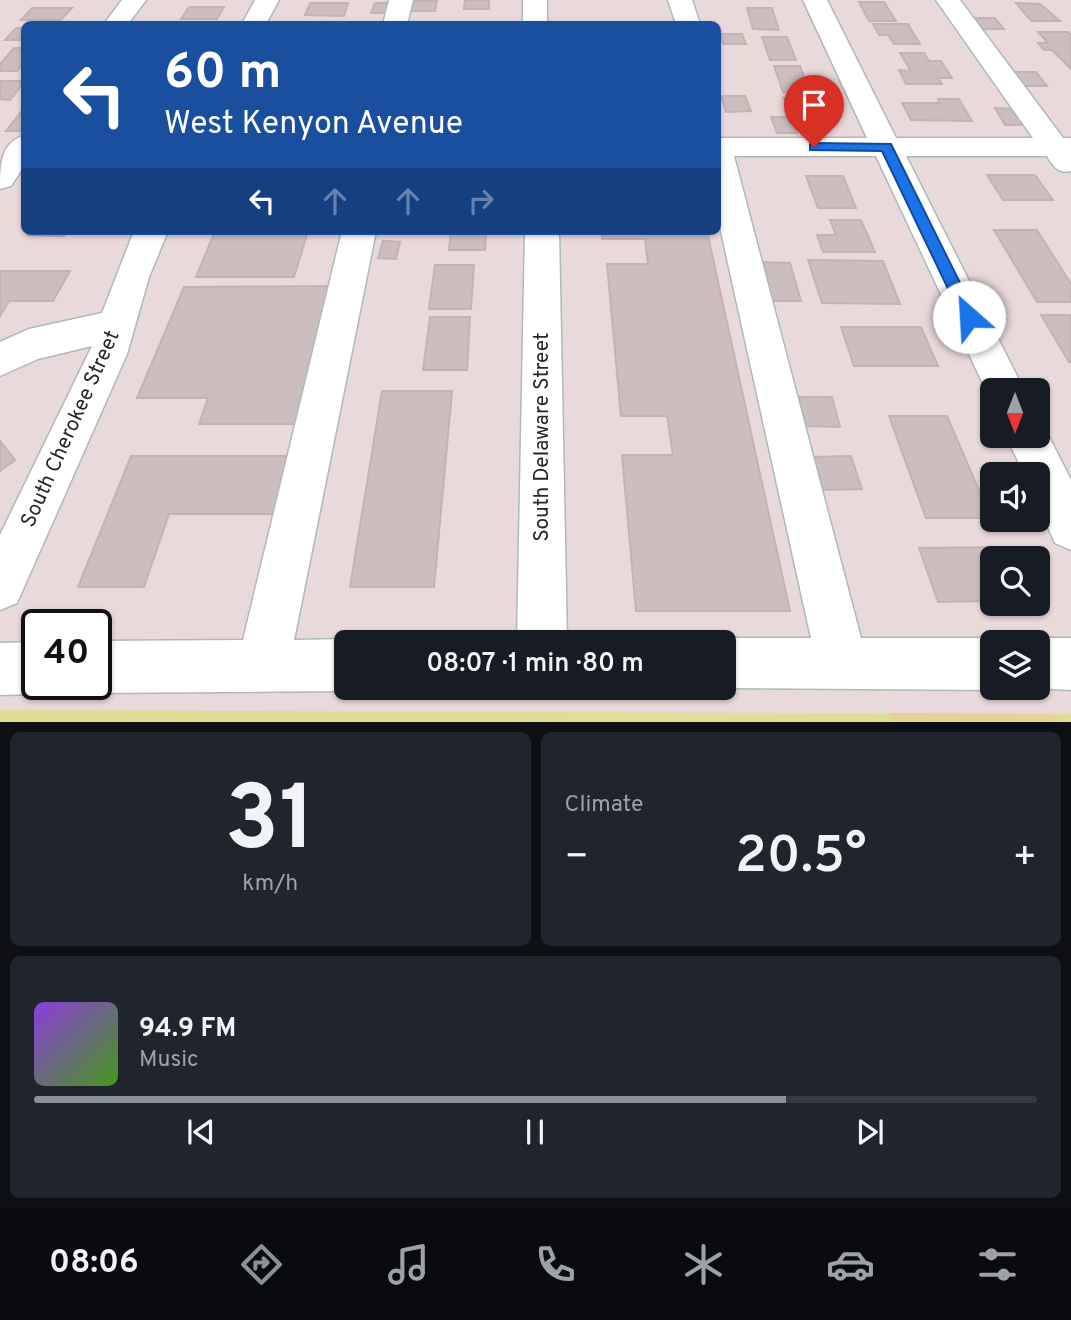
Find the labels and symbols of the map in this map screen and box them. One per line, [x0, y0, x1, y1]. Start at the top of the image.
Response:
pin [784, 75, 844, 147]
position arrow [932, 280, 1006, 354]
street label: South Cherokee Street [15, 326, 127, 532]
street label: South Delaware Street [529, 332, 556, 542]
north arrow [980, 378, 1050, 448]
speed limit sign: 40 [21, 609, 112, 700]

